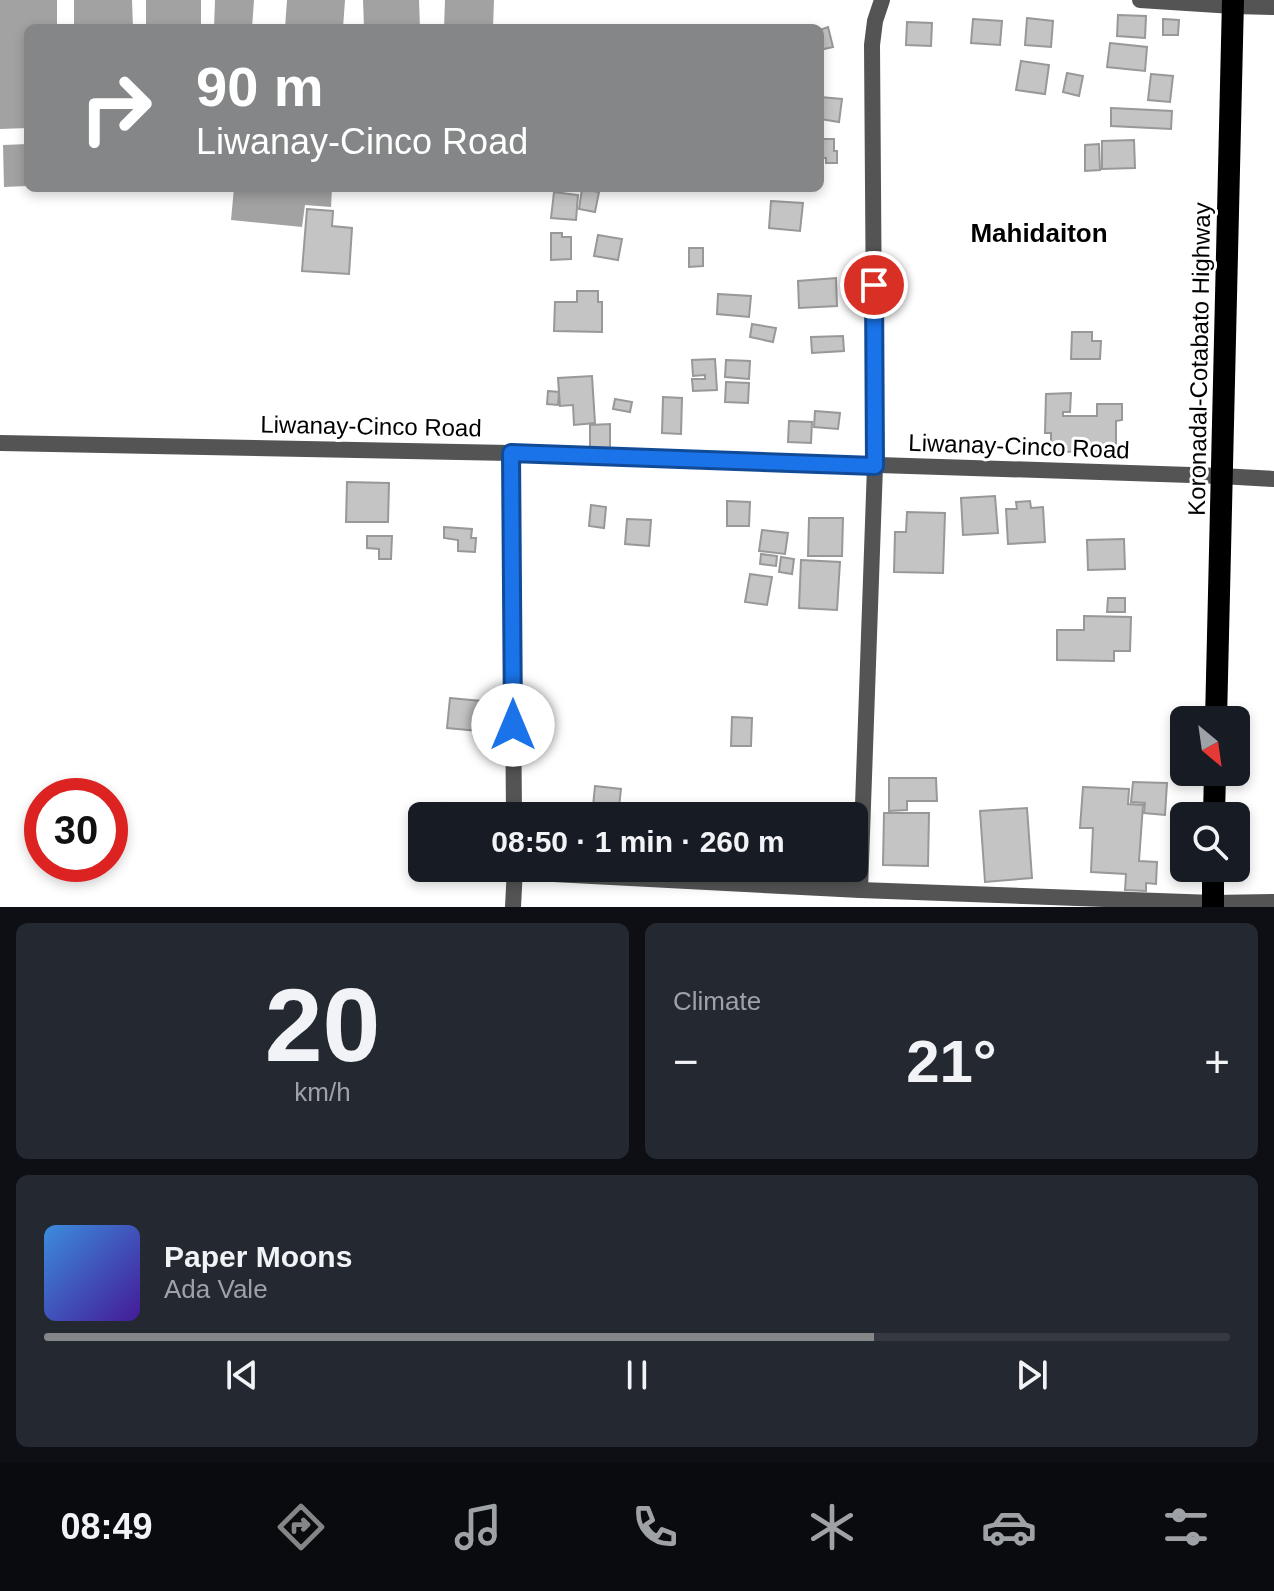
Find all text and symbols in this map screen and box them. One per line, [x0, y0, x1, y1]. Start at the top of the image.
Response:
text: 90 m [196, 55, 324, 118]
icon: right [64, 56, 168, 160]
text: Liwanay-Cinco Road [196, 121, 528, 162]
street label: Koronadal-Cotabato Highway [1183, 202, 1215, 516]
district label: Mahidaiton [970, 218, 1108, 248]
pin [840, 251, 908, 319]
icon: arrive [852, 263, 896, 307]
street label: Liwanay-Cinco Road [260, 411, 482, 441]
street label: Liwanay-Cinco Road [908, 429, 1130, 463]
position arrow [471, 683, 555, 767]
north arrow [1170, 706, 1250, 786]
map controls [1170, 706, 1250, 882]
speed limit sign: 30 [24, 778, 128, 882]
button: search [1170, 802, 1250, 882]
text: 08:50 · 1 min · 260 m [491, 825, 785, 858]
text: 20 [265, 967, 380, 1083]
text: Climate [673, 986, 761, 1016]
text: 21° [906, 1028, 997, 1095]
text: − [673, 1037, 699, 1086]
text: + [1204, 1037, 1230, 1086]
text: km/h [294, 1077, 351, 1107]
text: Paper Moons [164, 1240, 352, 1273]
text: Ada Vale [164, 1274, 268, 1304]
icon: previous [220, 1353, 264, 1397]
icon: pause [615, 1353, 659, 1397]
icon: next [1010, 1353, 1054, 1397]
icon: directions [273, 1499, 329, 1555]
icon: music [450, 1499, 506, 1555]
icon: phone [627, 1499, 683, 1555]
icon: climate [804, 1499, 860, 1555]
icon: car [981, 1499, 1037, 1555]
icon: filters [1158, 1499, 1214, 1555]
text: 08:49 [60, 1506, 153, 1547]

